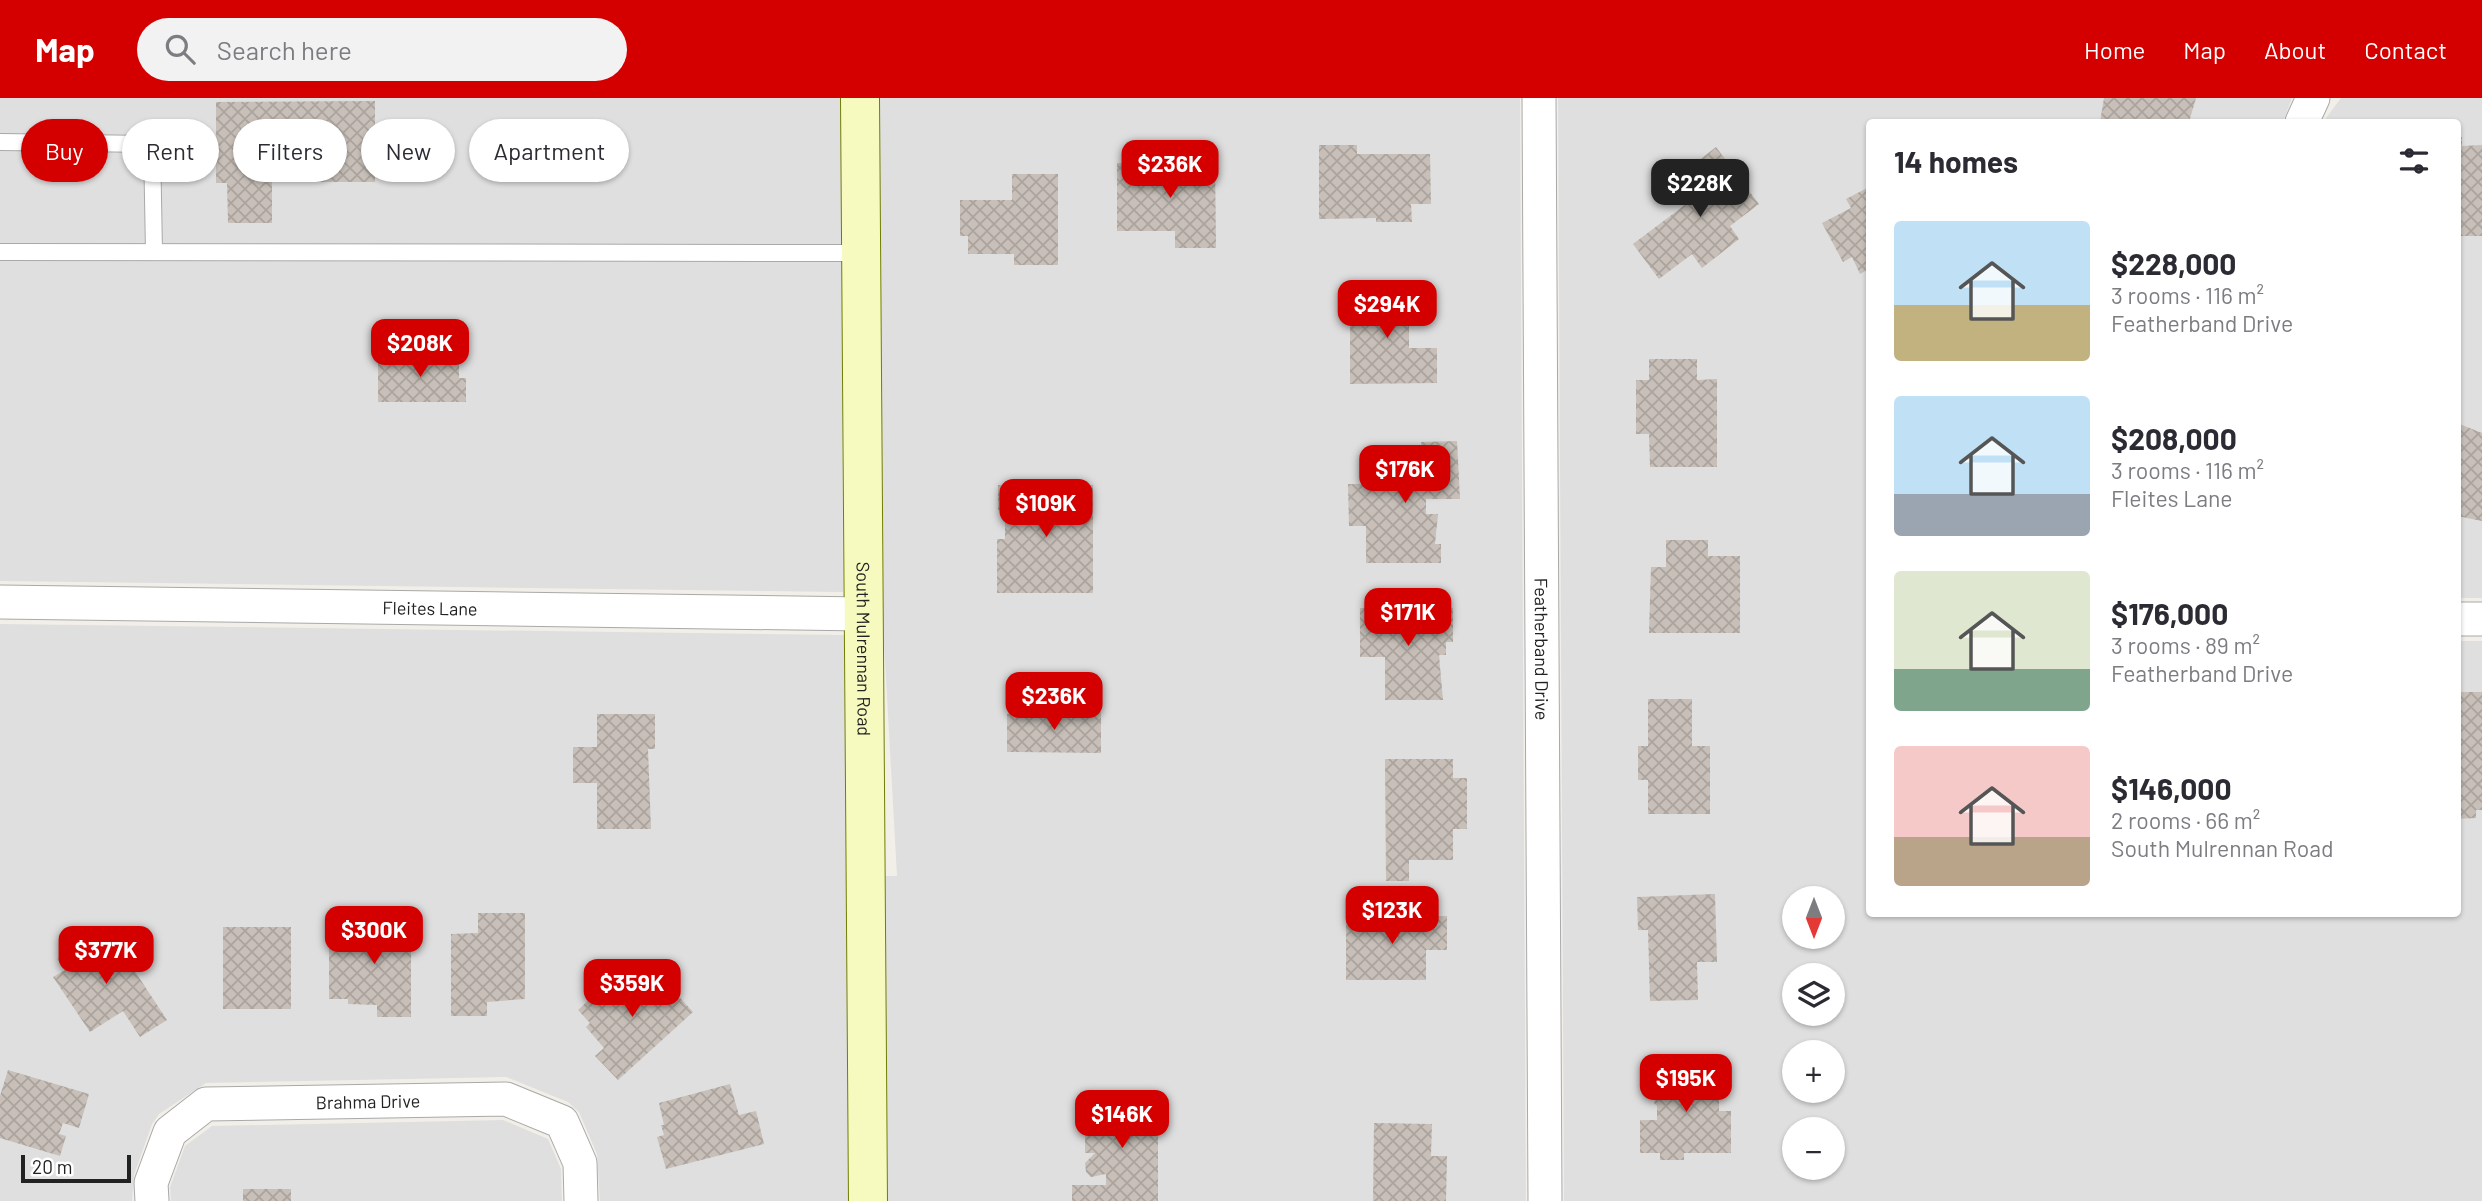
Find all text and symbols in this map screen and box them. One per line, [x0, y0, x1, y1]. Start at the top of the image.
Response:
search box [137, 18, 627, 81]
text: Map [35, 29, 95, 69]
icon: search [161, 30, 199, 68]
text: Search here [217, 34, 352, 65]
text: Home [2084, 35, 2145, 64]
text: Map [2183, 35, 2226, 64]
text: About [2264, 35, 2326, 64]
text: Contact [2364, 35, 2447, 64]
chip: Buy [21, 119, 108, 182]
chip: Rent [122, 119, 219, 182]
chip: Filters [233, 119, 347, 182]
chip: New [361, 119, 455, 182]
chip: Apartment [469, 119, 629, 182]
pin: $236K [1121, 140, 1219, 200]
icon: filters [2395, 142, 2433, 180]
text: 14 homes [1894, 143, 2018, 179]
text: $236K [1138, 149, 1202, 177]
pin: $228K [1651, 159, 1749, 219]
text: $228K [1667, 168, 1733, 196]
text: $228,000 [2111, 245, 2236, 281]
icon: home [1950, 249, 2034, 333]
pin: $294K [1338, 280, 1436, 340]
text: 3 rooms · 116 m² [2111, 281, 2264, 309]
text: $294K [1354, 289, 1420, 317]
text: Featherband Drive [2111, 309, 2293, 337]
pin: $208K [371, 320, 469, 379]
text: $208K [387, 328, 453, 356]
text: $208,000 [2111, 420, 2237, 456]
icon: home [1950, 424, 2034, 508]
pin: $176K [1356, 446, 1454, 505]
text: $176K [1375, 454, 1435, 482]
text: 3 rooms · 116 m² [2111, 456, 2264, 484]
pin: $109K [997, 480, 1095, 539]
text: Fleites Lane [2111, 484, 2233, 512]
text: $109K [1015, 488, 1077, 516]
street label: South Mulrennan Road [852, 562, 876, 736]
street label: Featherband Drive [1531, 578, 1553, 720]
pin: $171K [1359, 588, 1457, 648]
text: $176,000 [2111, 595, 2228, 631]
street label: Fleites Lane [382, 596, 478, 620]
text: $171K [1380, 597, 1436, 625]
icon: home [1950, 599, 2034, 683]
text: 3 rooms · 89 m² [2111, 631, 2260, 659]
text: Featherband Drive [2111, 659, 2293, 687]
pin: $236K [1005, 672, 1103, 732]
text: $236K [1022, 681, 1086, 709]
text: $146,000 [2111, 770, 2232, 806]
icon: home [1950, 774, 2034, 858]
text: 2 rooms · 66 m² [2111, 806, 2260, 834]
text: South Mulrennan Road [2111, 834, 2334, 862]
pin: $123K [1343, 886, 1441, 946]
north arrow [1782, 886, 1844, 948]
map controls [1782, 886, 1845, 1180]
text: $123K [1362, 895, 1422, 923]
pin: $300K [325, 906, 423, 966]
text: $300K [341, 915, 407, 943]
pin: $377K [57, 926, 155, 986]
text: $377K [75, 935, 137, 963]
pin: $359K [583, 960, 681, 1019]
button: layers [1782, 963, 1845, 1026]
text: $359K [600, 968, 664, 996]
button: + [1782, 1040, 1845, 1103]
pin: $195K [1637, 1054, 1735, 1114]
text: $195K [1656, 1063, 1716, 1091]
street label: Brahma Drive [315, 1089, 420, 1113]
pin: $146K [1073, 1090, 1171, 1150]
text: $146K [1091, 1099, 1153, 1127]
button: − [1782, 1117, 1845, 1180]
scale bar [21, 1152, 131, 1184]
text: 20 m [32, 1155, 72, 1178]

